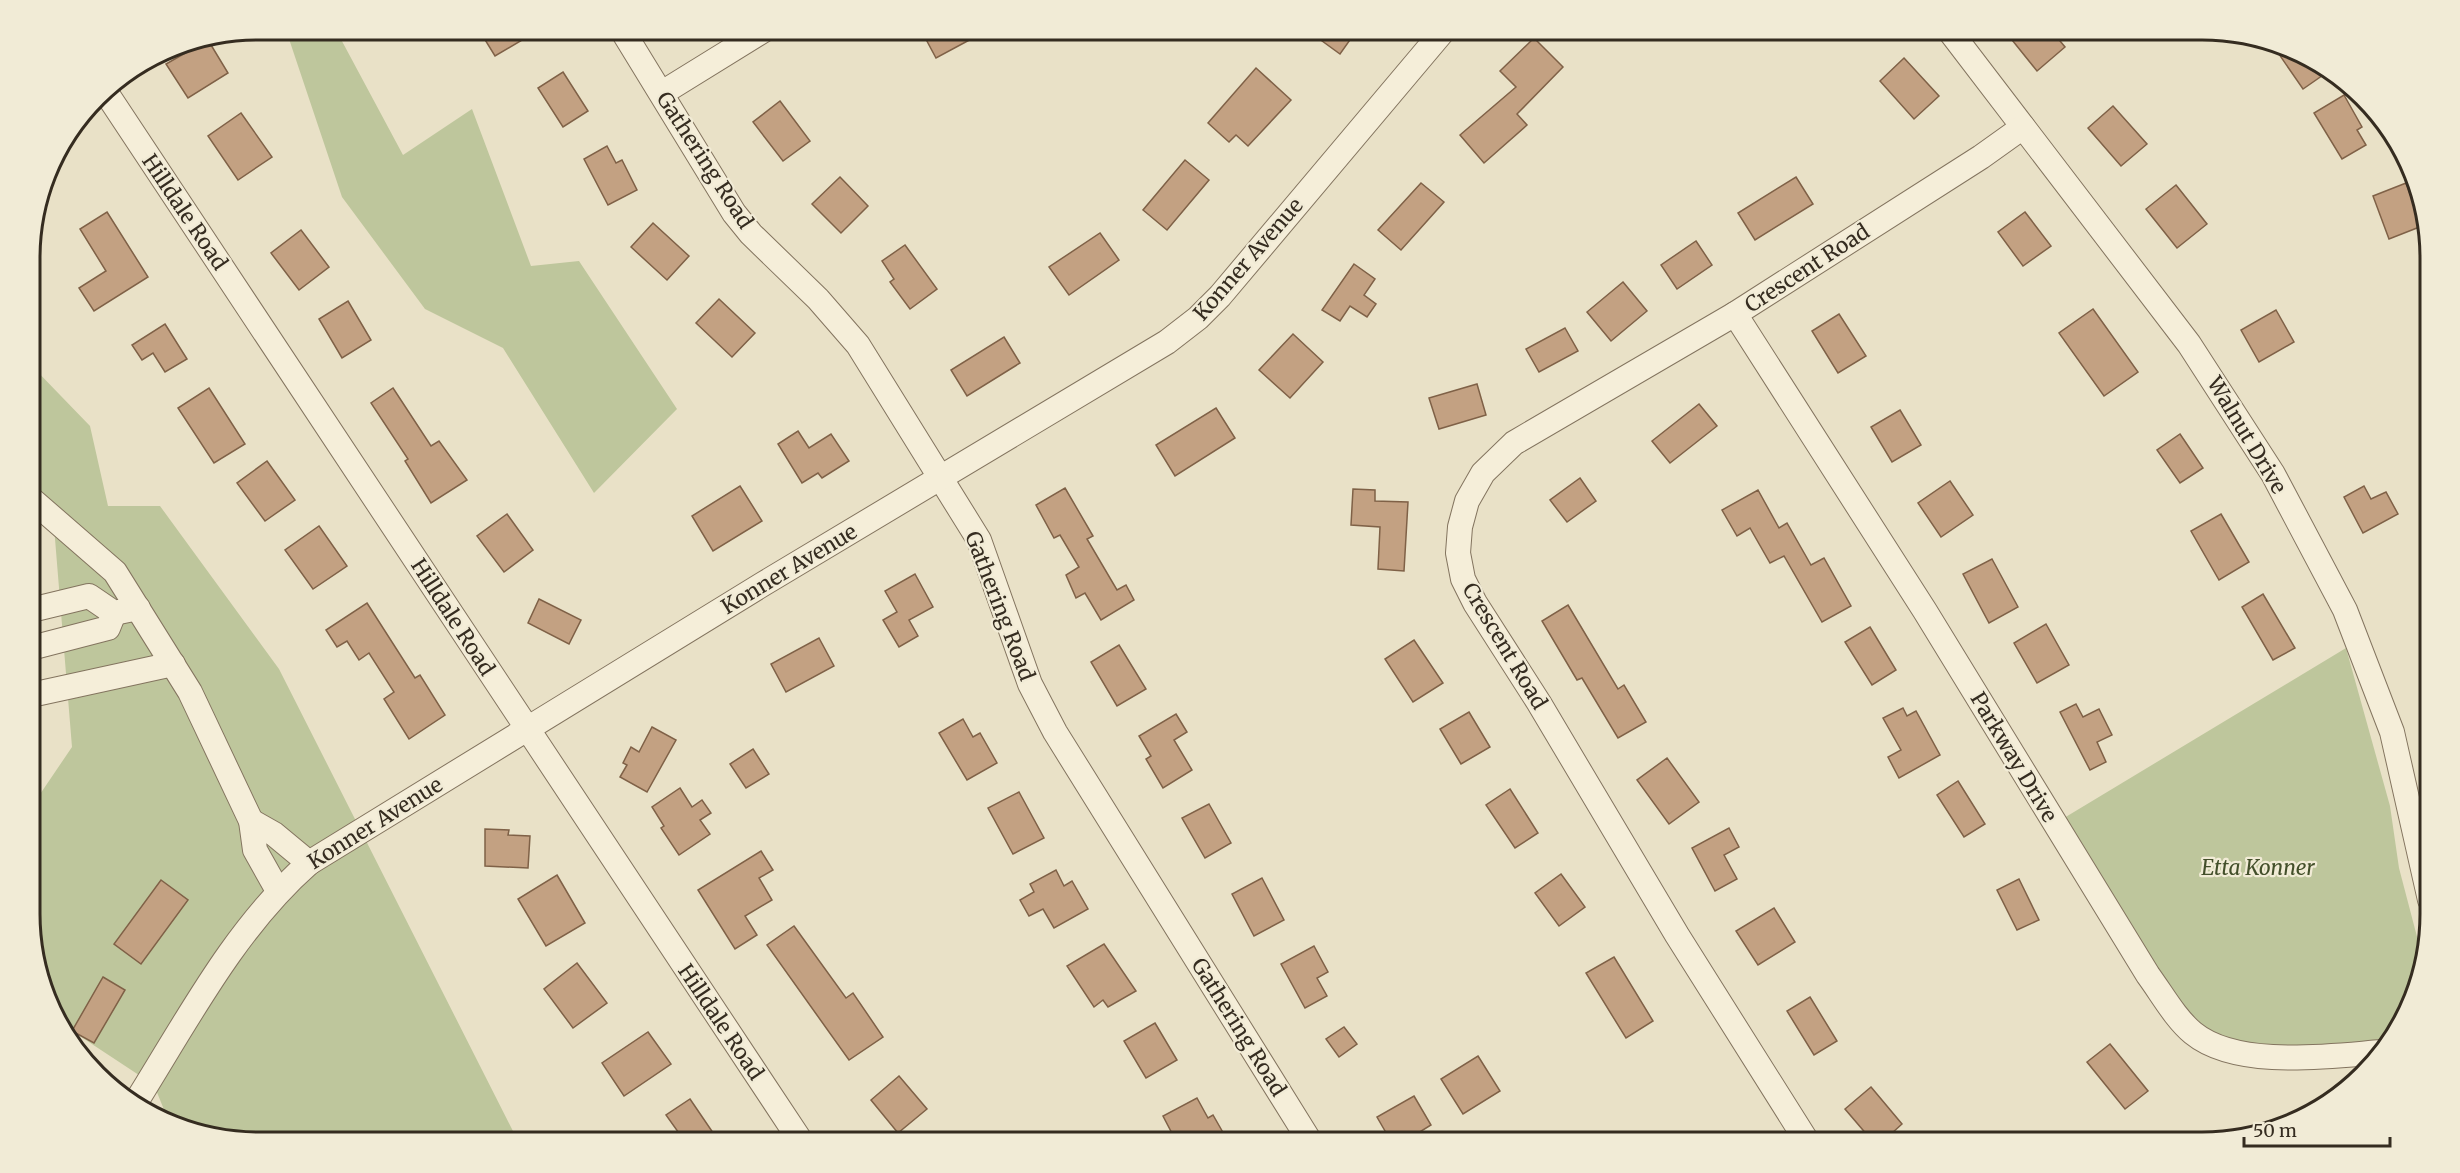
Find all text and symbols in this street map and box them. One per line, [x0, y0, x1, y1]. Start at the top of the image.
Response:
street label: Gathering Road [651, 86, 759, 234]
street label: Hilldale Road [136, 149, 234, 275]
street label: Konner Avenue [1187, 192, 1309, 326]
street label: Crescent Road [1740, 218, 1875, 318]
street label: Walnut Drive [2201, 371, 2293, 499]
street label: Konner Avenue [716, 518, 862, 620]
street label: Gathering Road [959, 528, 1041, 685]
street label: Hilldale Road [405, 553, 501, 681]
street label: Crescent Road [1457, 578, 1554, 715]
street label: Parkway Drive [1965, 687, 2063, 827]
street label: Konner Avenue [303, 771, 447, 875]
park label: Etta Konner [2201, 854, 2315, 881]
street label: Gathering Road [1186, 953, 1292, 1101]
street label: Hilldale Road [672, 959, 770, 1085]
scale bar [2244, 1110, 2390, 1148]
text: 50 m [2253, 1119, 2297, 1142]

